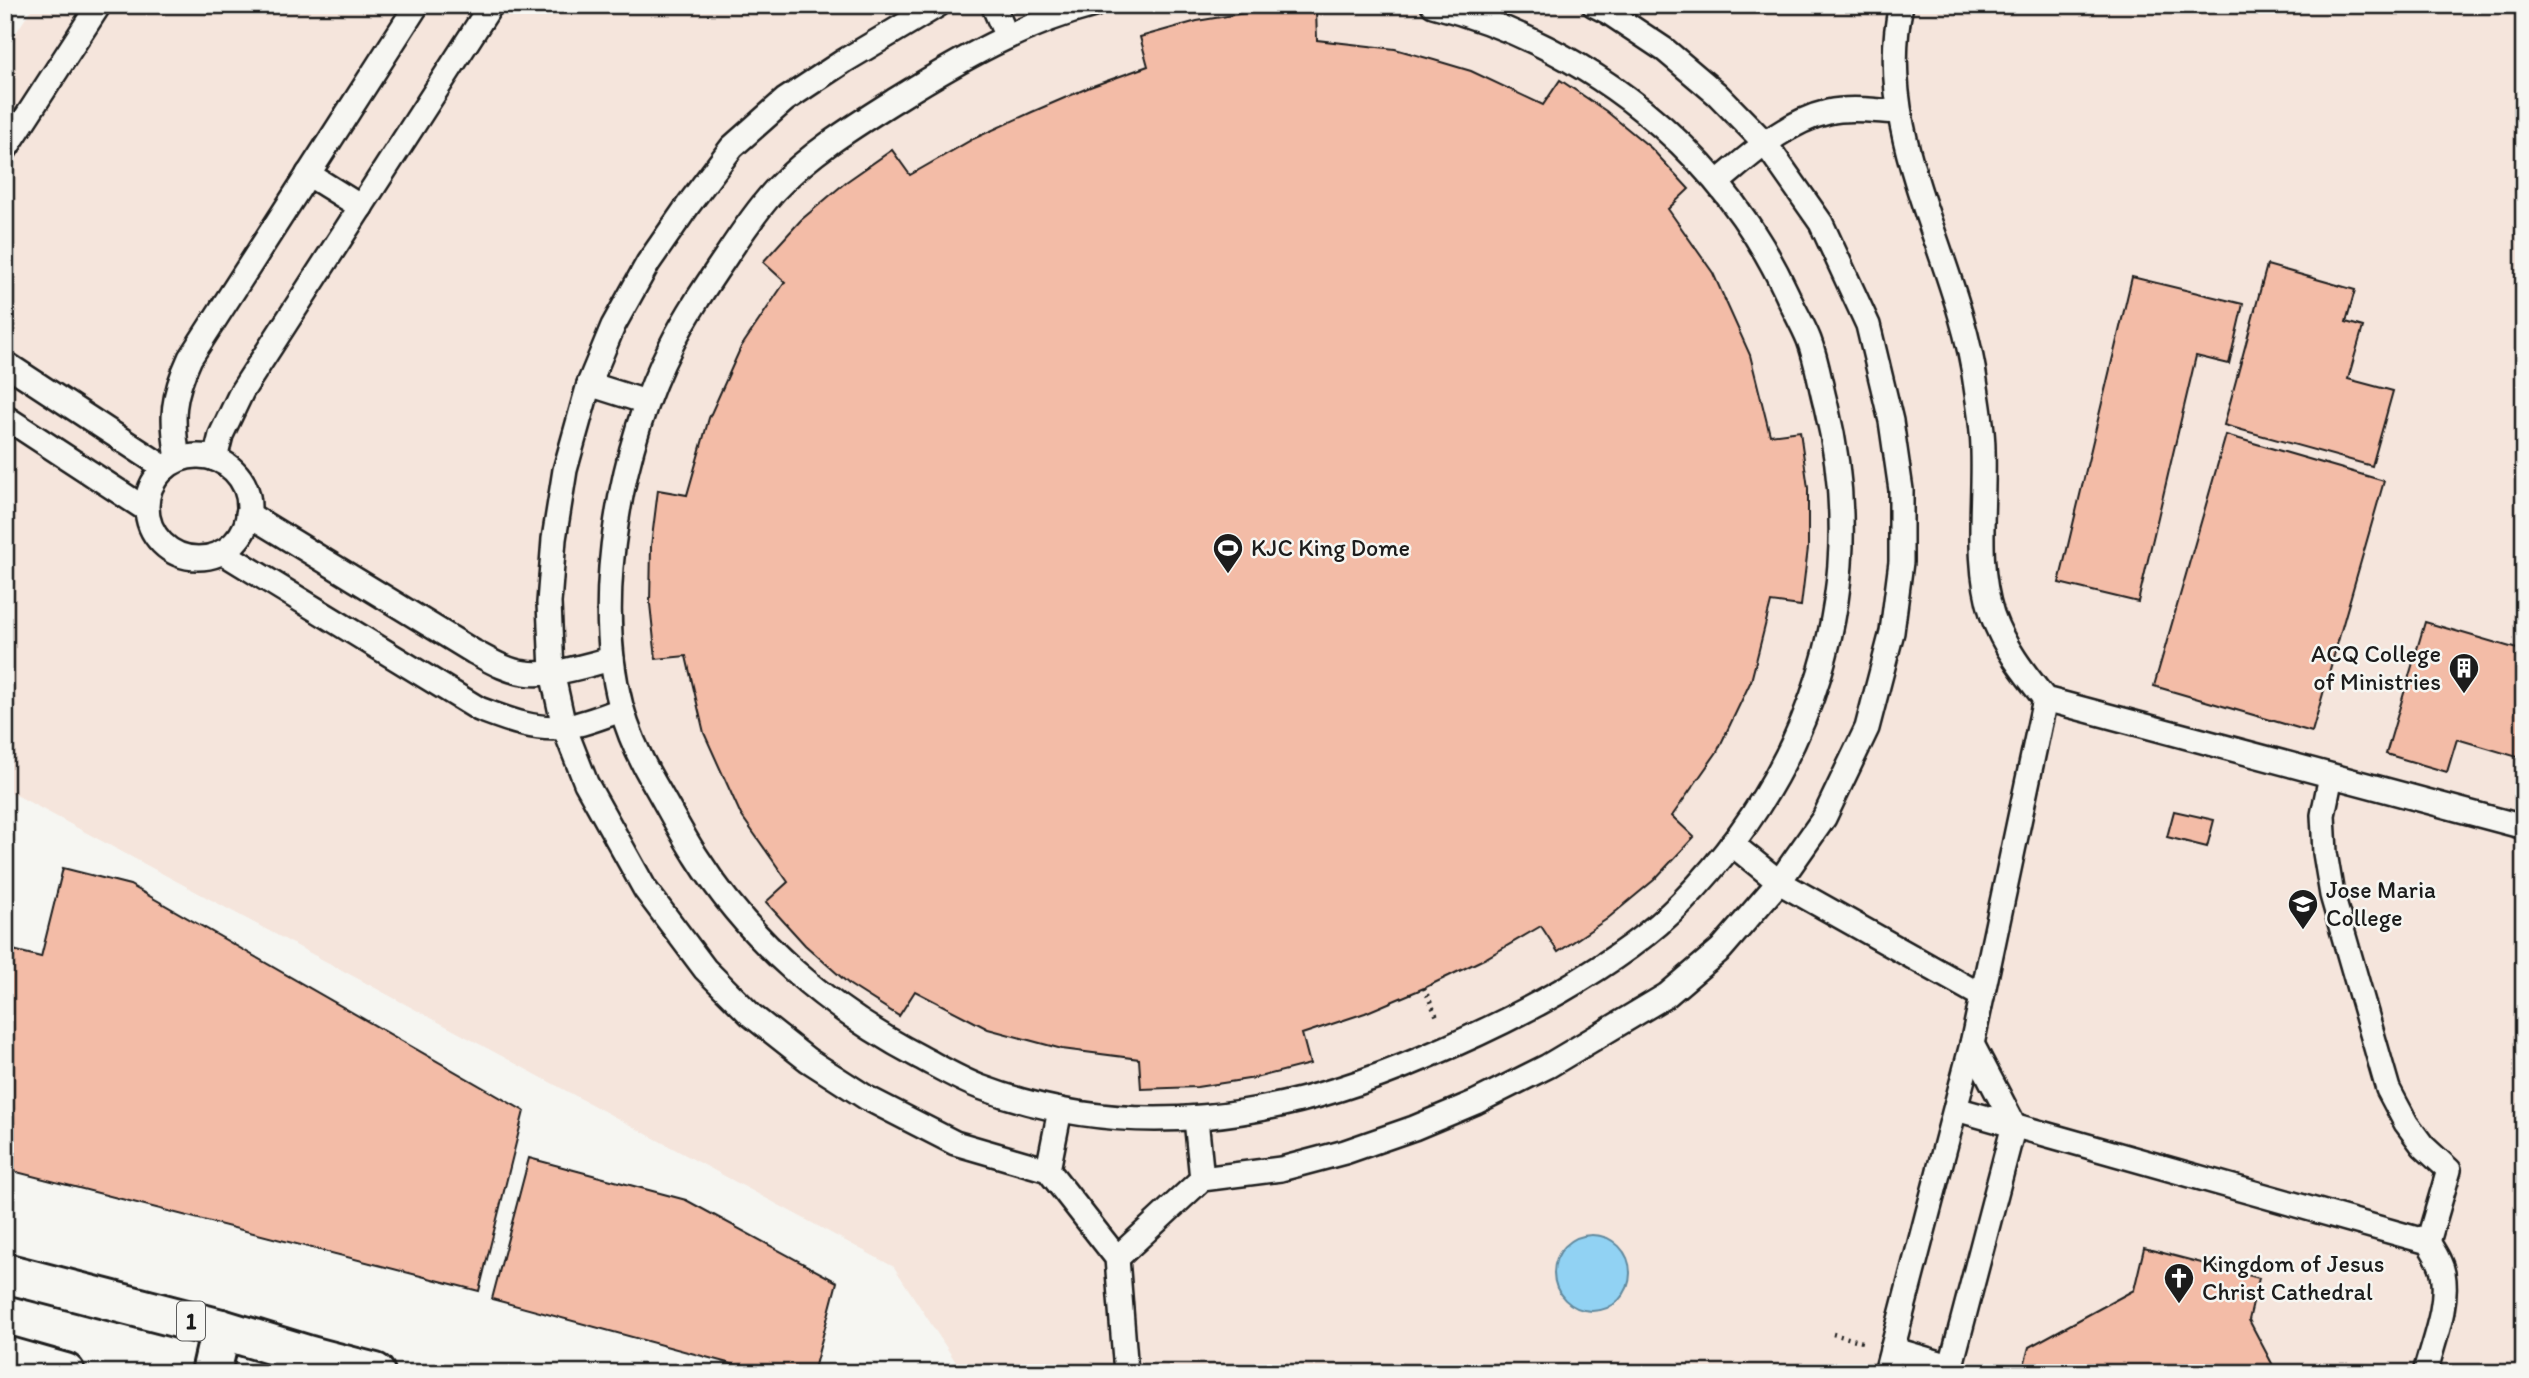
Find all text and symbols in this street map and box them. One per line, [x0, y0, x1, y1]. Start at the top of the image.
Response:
sports icon: KJC King Dome [1211, 531, 1245, 575]
place label: KJC King Dome [1251, 533, 1410, 562]
place label: ACQ College of Ministries [2311, 639, 2441, 696]
building icon: ACQ College of Ministries [2447, 651, 2481, 695]
place label: Jose Maria College [2326, 875, 2436, 932]
school or university icon: Jose Maria College [2286, 887, 2320, 931]
place label: Kingdom of Jesus Christ Cathedral [2202, 1249, 2385, 1306]
church icon: Kingdom of Jesus Christ Cathedral [2162, 1261, 2196, 1305]
road number: 1 [177, 1302, 205, 1340]

